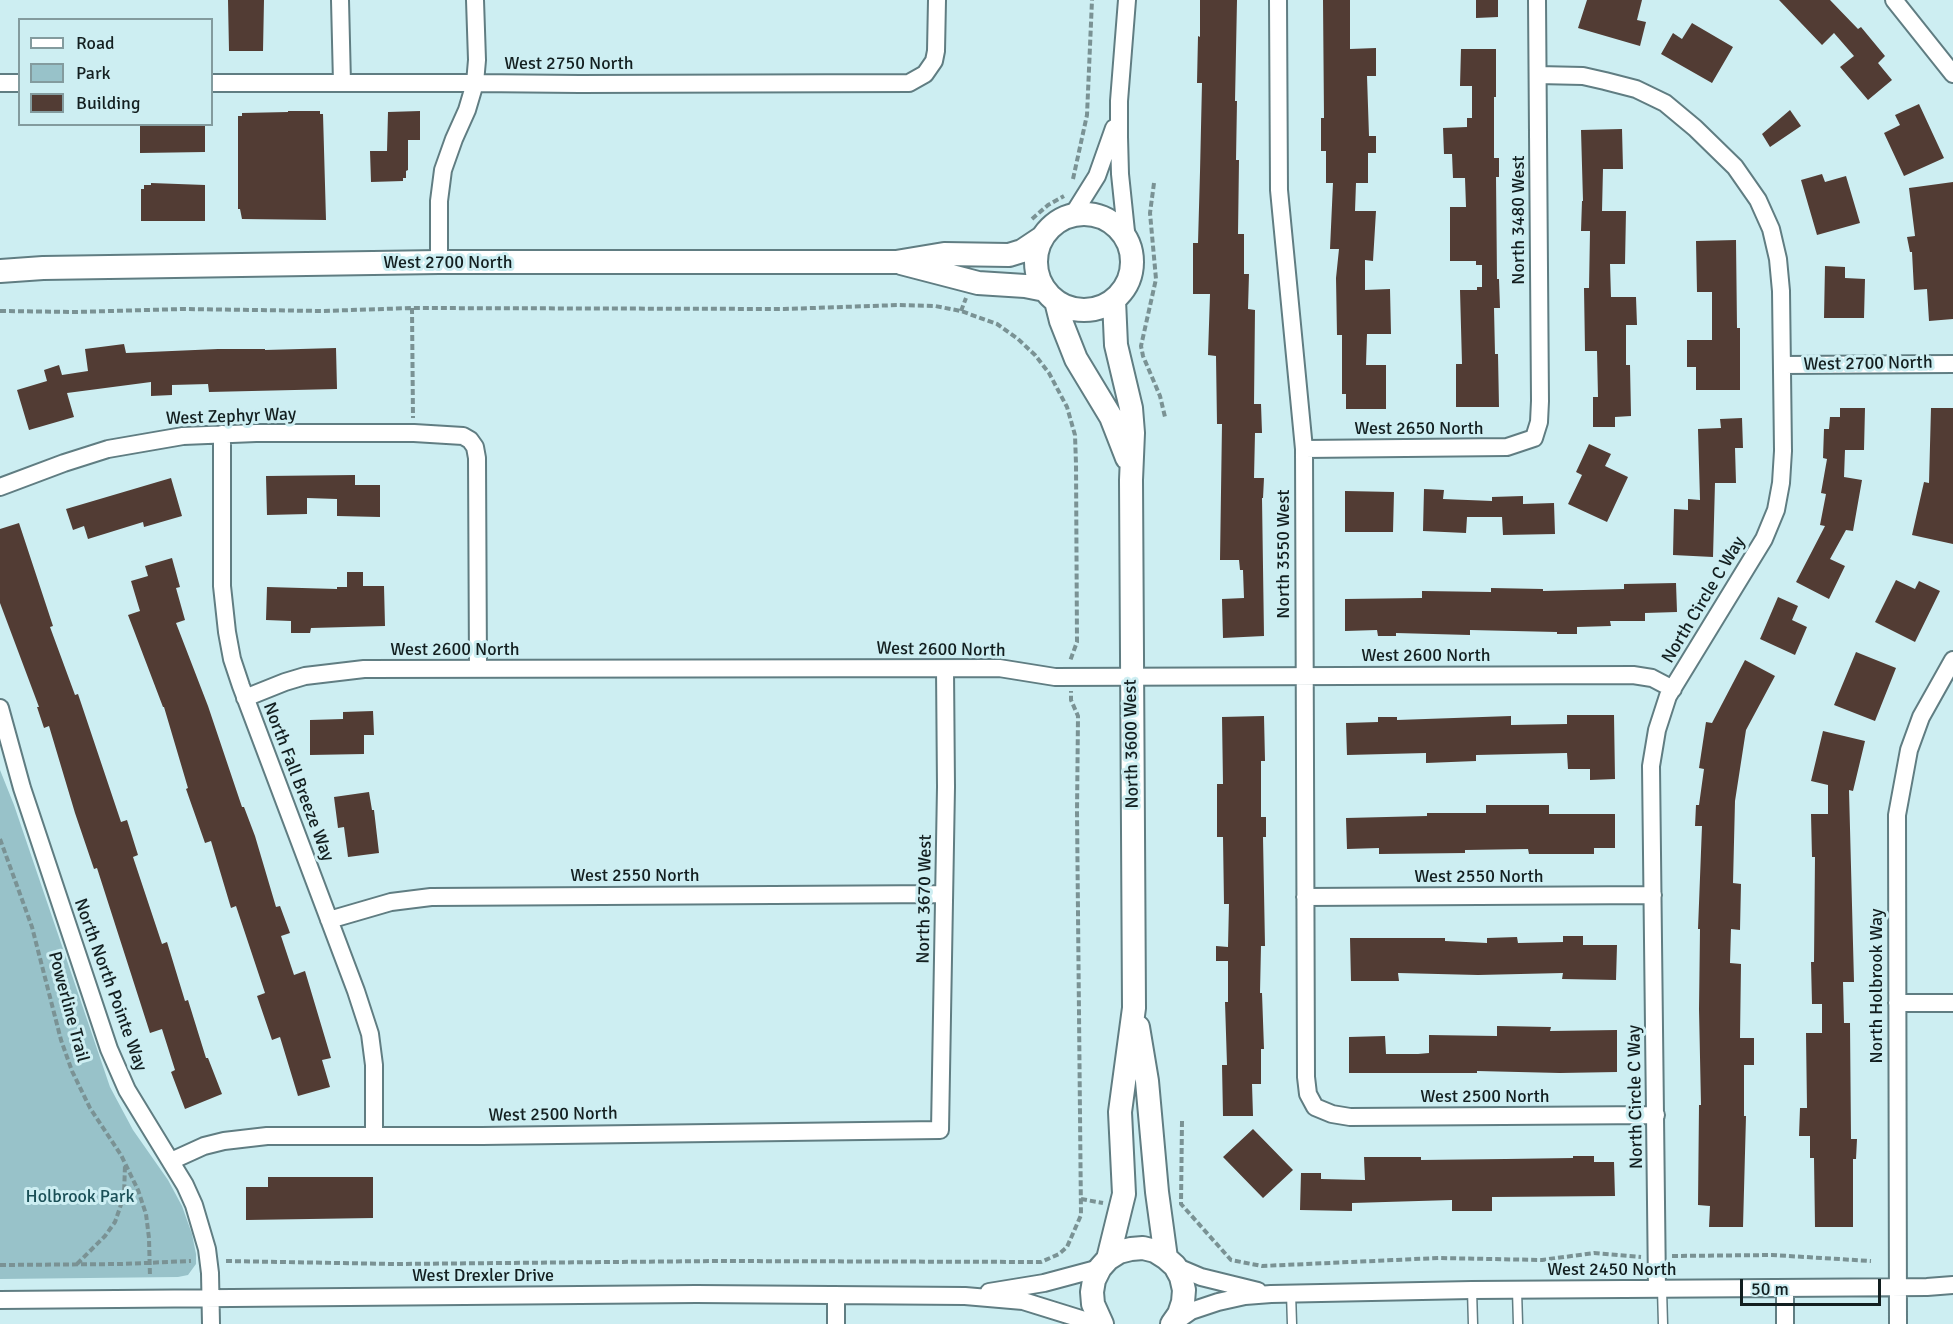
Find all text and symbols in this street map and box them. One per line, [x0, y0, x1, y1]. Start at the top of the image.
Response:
legend [18, 18, 213, 126]
text: Road [76, 32, 115, 54]
street label: West 2750 North [504, 53, 634, 75]
text: Park [76, 62, 111, 84]
text: Building [76, 92, 140, 114]
street label: North 3480 West [1508, 155, 1530, 285]
street label: West 2700 North [383, 252, 513, 274]
street label: West 2700 North [1803, 352, 1933, 376]
street label: West Zephyr Way [165, 404, 297, 430]
street label: West 2650 North [1354, 418, 1484, 440]
street label: North 3550 West [1273, 489, 1295, 619]
street label: North Circle C Way [1658, 533, 1750, 667]
street label: West 2600 North [876, 638, 1006, 662]
street label: West 2600 North [390, 639, 520, 661]
street label: West 2600 North [1361, 645, 1491, 667]
street label: North 3600 West [1120, 679, 1144, 809]
street label: North Fall Breeze Way [258, 699, 338, 865]
street label: North 3670 West [913, 834, 937, 964]
street label: West 2550 North [570, 865, 700, 887]
street label: West 2550 North [1414, 866, 1544, 888]
street label: North North Pointe Way [69, 896, 151, 1074]
street label: North Holbrook Way [1866, 909, 1888, 1063]
street label: Powerline Trail [43, 949, 93, 1065]
street label: North Circle C Way [1624, 1025, 1648, 1169]
street label: West 2500 North [1420, 1086, 1550, 1108]
street label: West 2500 North [488, 1103, 618, 1127]
park label: Holbrook Park [26, 1186, 134, 1208]
street label: West 2450 North [1547, 1259, 1677, 1281]
street label: West Drexler Drive [412, 1265, 554, 1287]
scale bar [1743, 1267, 1884, 1305]
text: 50 m [1751, 1278, 1789, 1300]

